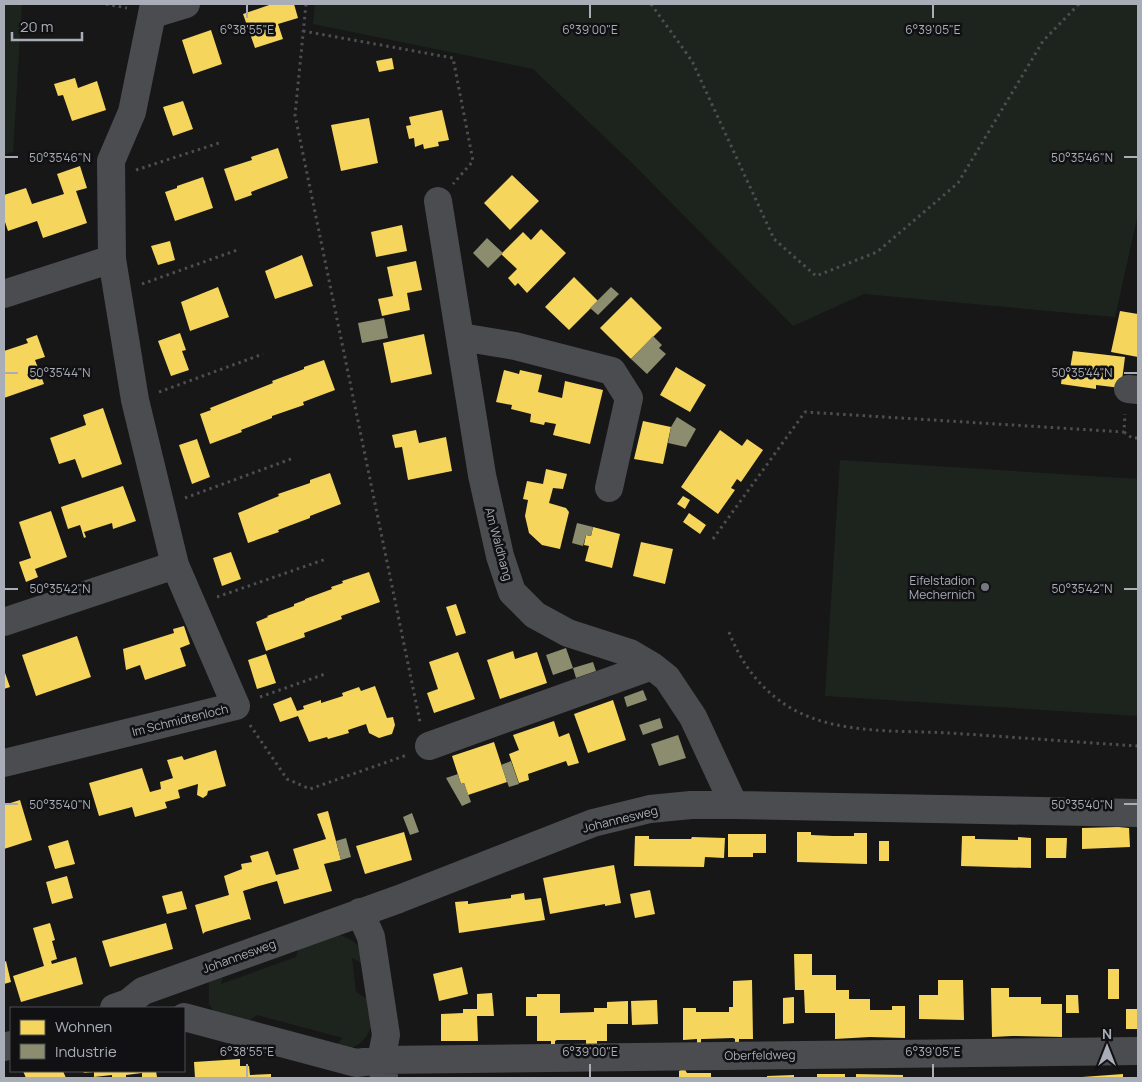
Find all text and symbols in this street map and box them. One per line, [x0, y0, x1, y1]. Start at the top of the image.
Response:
scale bar [12, 10, 82, 42]
text: 20 m [20, 16, 53, 37]
text: 6°38'55"E [220, 21, 274, 38]
text: 6°39'00"E [562, 21, 618, 38]
text: 6°39'05"E [905, 21, 961, 38]
text: 50°35'46"N [29, 149, 91, 166]
text: 50°35'46"N [1051, 149, 1113, 166]
text: 50°35'44"N [29, 364, 91, 381]
text: 50°35'44"N [1051, 364, 1113, 381]
street label: Am Waldhang [481, 505, 517, 583]
place label: Eifelstadion Mechernich [909, 572, 975, 603]
text: 50°35'42"N [29, 580, 91, 597]
text: 50°35'42"N [1051, 580, 1113, 597]
marker: Eifelstadion Mechernich [979, 581, 991, 593]
street label: Im Schmidtenloch [130, 700, 230, 740]
text: 50°35'40"N [29, 796, 91, 813]
text: 50°35'40"N [1051, 796, 1113, 813]
street label: Johannesweg [581, 801, 659, 837]
street label: Johannesweg [200, 935, 278, 977]
legend [10, 1007, 185, 1072]
text: Wohnen [55, 1016, 112, 1037]
north arrow [1082, 1022, 1132, 1072]
text: N [1102, 1024, 1112, 1043]
text: Industrie [55, 1041, 117, 1062]
text: 6°38'55"E [220, 1043, 274, 1060]
text: 6°39'00"E [562, 1043, 618, 1060]
text: 6°39'05"E [905, 1043, 961, 1060]
street label: Oberfeldweg [724, 1046, 796, 1064]

